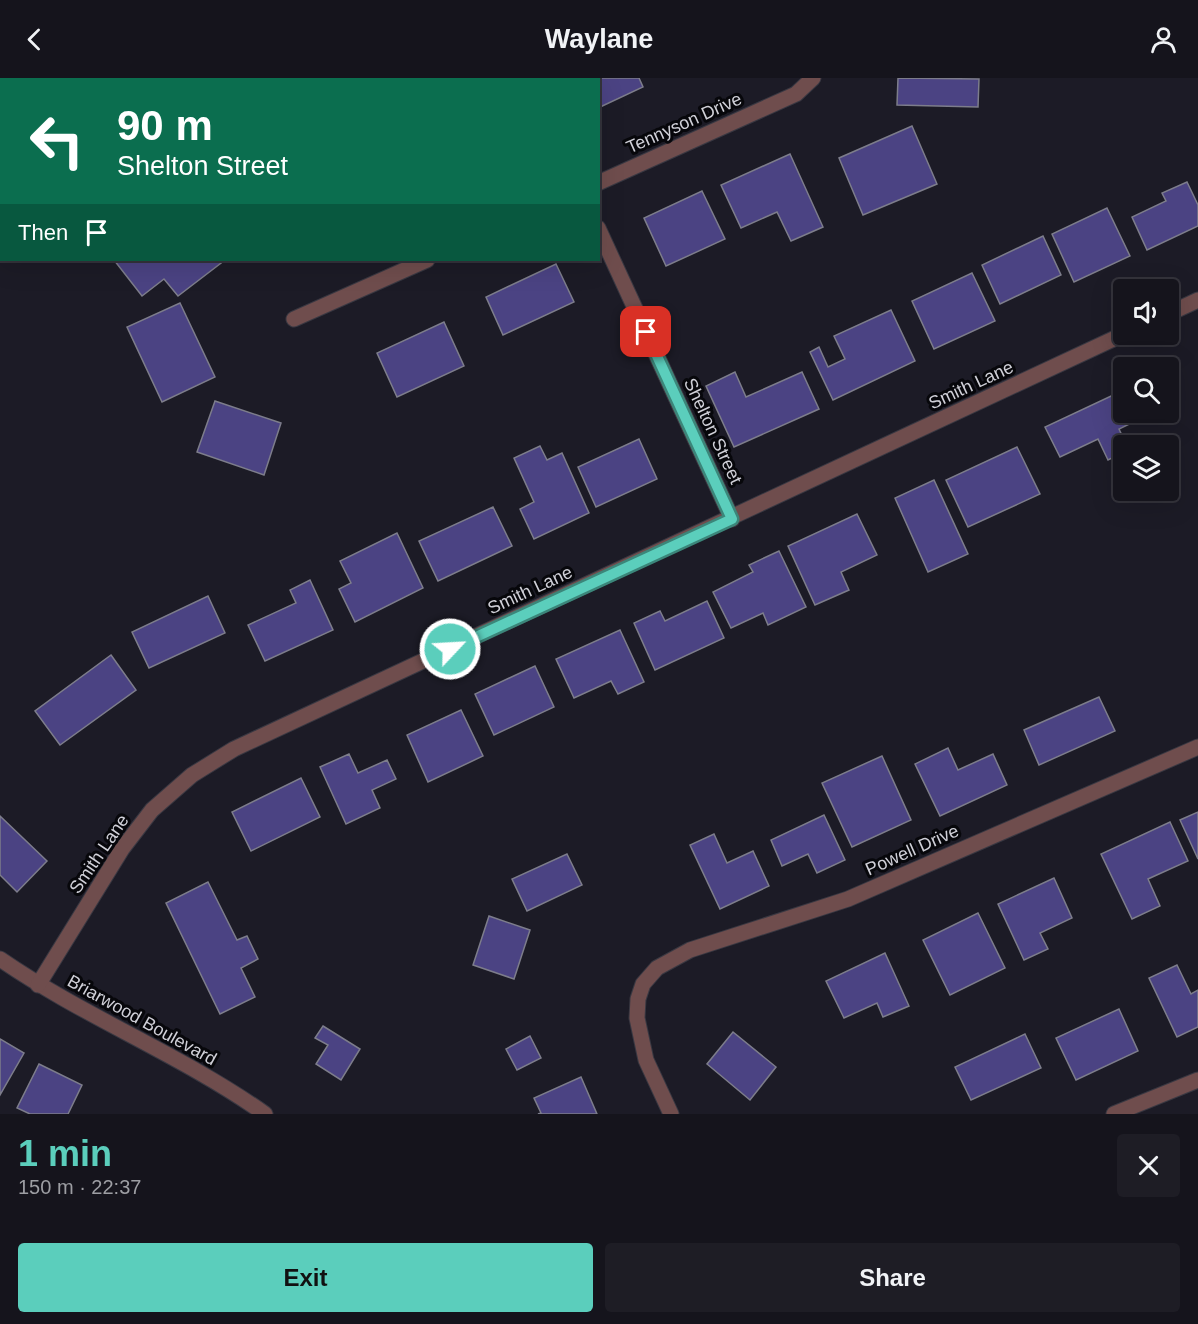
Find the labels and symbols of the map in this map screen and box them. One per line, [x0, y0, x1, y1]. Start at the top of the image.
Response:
street label: Tennyson Drive [623, 89, 745, 157]
pin [620, 306, 671, 357]
street label: Smith Lane [926, 357, 1016, 413]
street label: Shelton Street [680, 375, 746, 487]
street label: Smith Lane [485, 562, 575, 618]
position arrow [418, 617, 482, 681]
street label: Smith Lane [65, 811, 133, 897]
street label: Powell Drive [862, 821, 962, 879]
street label: Briarwood Boulevard [64, 971, 220, 1069]

